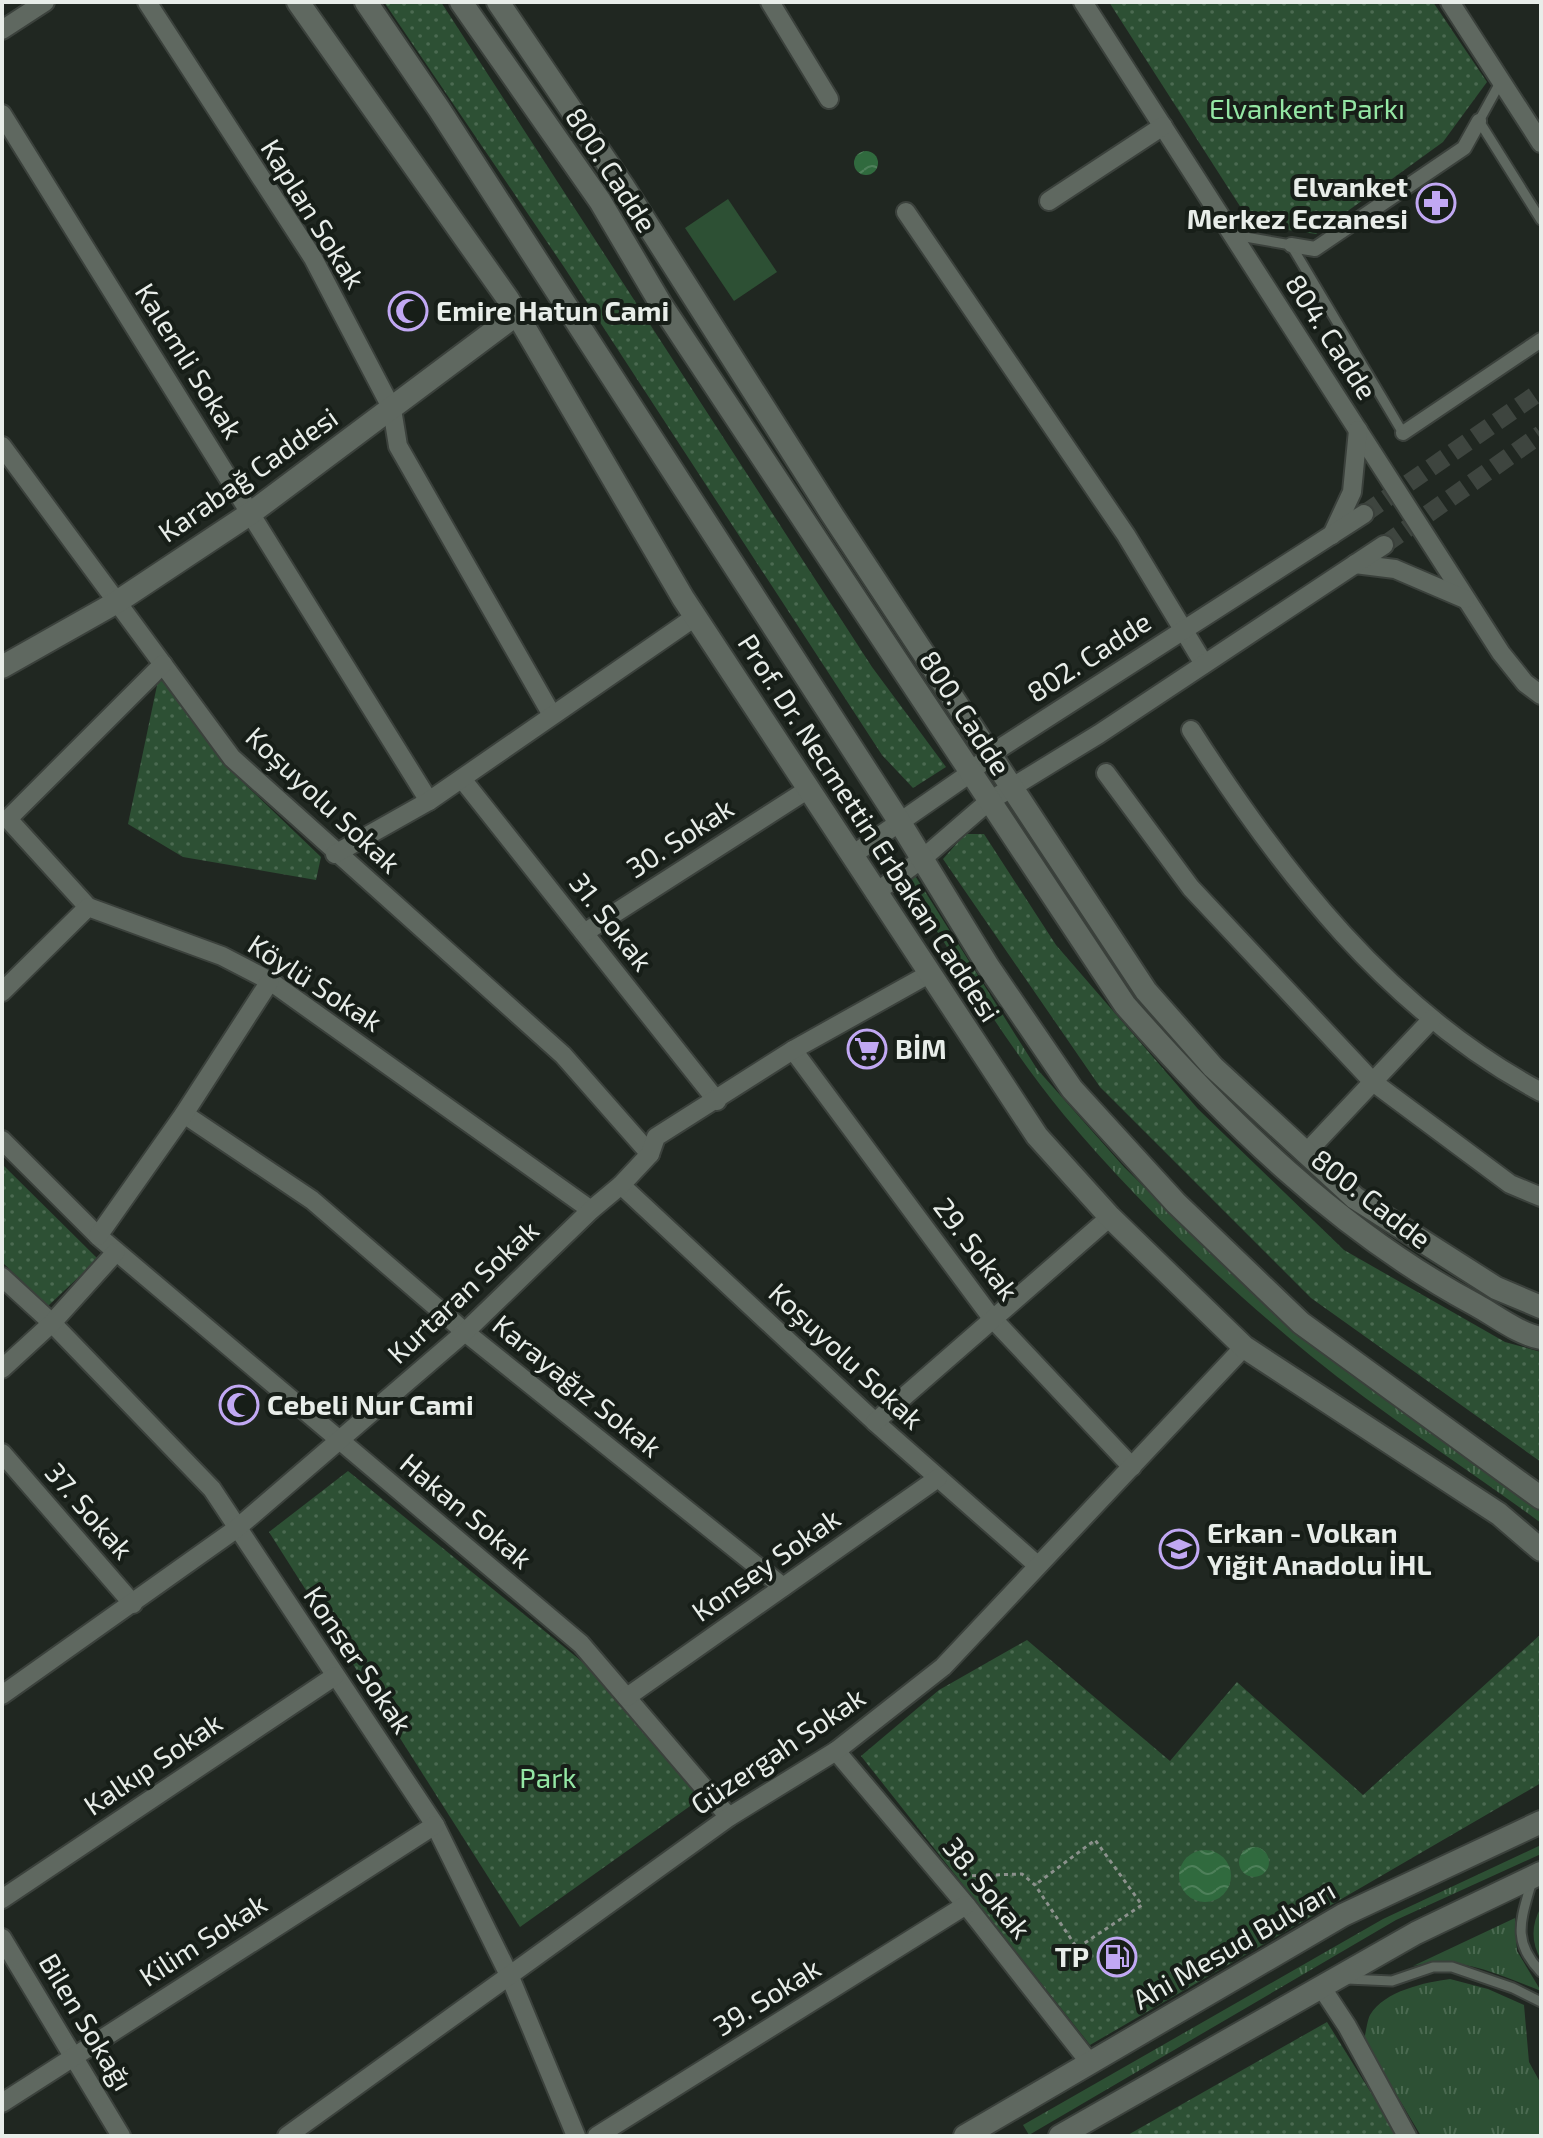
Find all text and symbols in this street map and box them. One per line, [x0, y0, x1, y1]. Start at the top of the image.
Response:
park label: Elvankent Parkı [1209, 91, 1405, 125]
street label: 800. Cadde [559, 101, 665, 238]
street label: Kaplan Sokak [254, 132, 373, 295]
place label: Elvanket Merkez Eczanesi [1187, 169, 1408, 235]
pharmacy icon: Elvanket Merkez Eczanesi [1415, 182, 1457, 224]
street label: 804. Cadde [1279, 268, 1385, 405]
street label: Kalemli Sokak [129, 276, 251, 444]
mosque icon: Emire Hatun Cami [387, 290, 429, 332]
place label: Emire Hatun Cami [436, 293, 669, 327]
street label: Karabağ Caddesi [151, 400, 344, 549]
street label: 802. Cadde [1020, 604, 1157, 709]
street label: Prof. Dr. Necmettin Erbakan Caddesi [732, 627, 1008, 1028]
street label: 800. Cadde [913, 644, 1019, 781]
street label: Koşuyolu Sokak [239, 719, 408, 880]
street label: 30. Sokak [620, 790, 739, 884]
street label: 31. Sokak [563, 866, 661, 977]
street label: Köylü Sokak [242, 926, 389, 1038]
supermarket icon: BİM [846, 1028, 888, 1070]
place label: BİM [895, 1031, 947, 1065]
street label: 800. Cadde [1305, 1141, 1438, 1255]
street label: 29. Sokak [927, 1190, 1026, 1307]
street label: Kurtaran Sokak [380, 1213, 545, 1370]
street label: Koşuyolu Sokak [762, 1275, 931, 1436]
street label: Karayağız Sokak [486, 1307, 669, 1464]
mosque icon: Cebeli Nur Cami [218, 1384, 260, 1426]
place label: Cebeli Nur Cami [267, 1387, 474, 1421]
street label: Hakan Sokak [394, 1445, 540, 1575]
street label: 37. Sokak [39, 1455, 141, 1566]
street label: Konsey Sokak [685, 1501, 846, 1628]
place label: Erkan - Volkan Yiğit Anadolu İHL [1207, 1515, 1431, 1581]
school or university icon: Erkan - Volkan Yiğit Anadolu İHL [1158, 1528, 1200, 1570]
street label: Konser Sokak [297, 1579, 420, 1739]
street label: Güzergah Sokak [684, 1679, 871, 1821]
street label: Kalkıp Sokak [77, 1704, 228, 1822]
park label: Park [519, 1760, 577, 1794]
street label: 38. Sokak [937, 1830, 1039, 1945]
street label: Ahi Mesud Bulvarı [1126, 1872, 1341, 2016]
street label: Kilim Sokak [132, 1885, 273, 1993]
fuel station icon: TP [1096, 1936, 1138, 1978]
place label: TP [1055, 1939, 1089, 1973]
street label: Bilen Sokağı [33, 1947, 141, 2096]
street label: 39. Sokak [707, 1950, 826, 2042]

